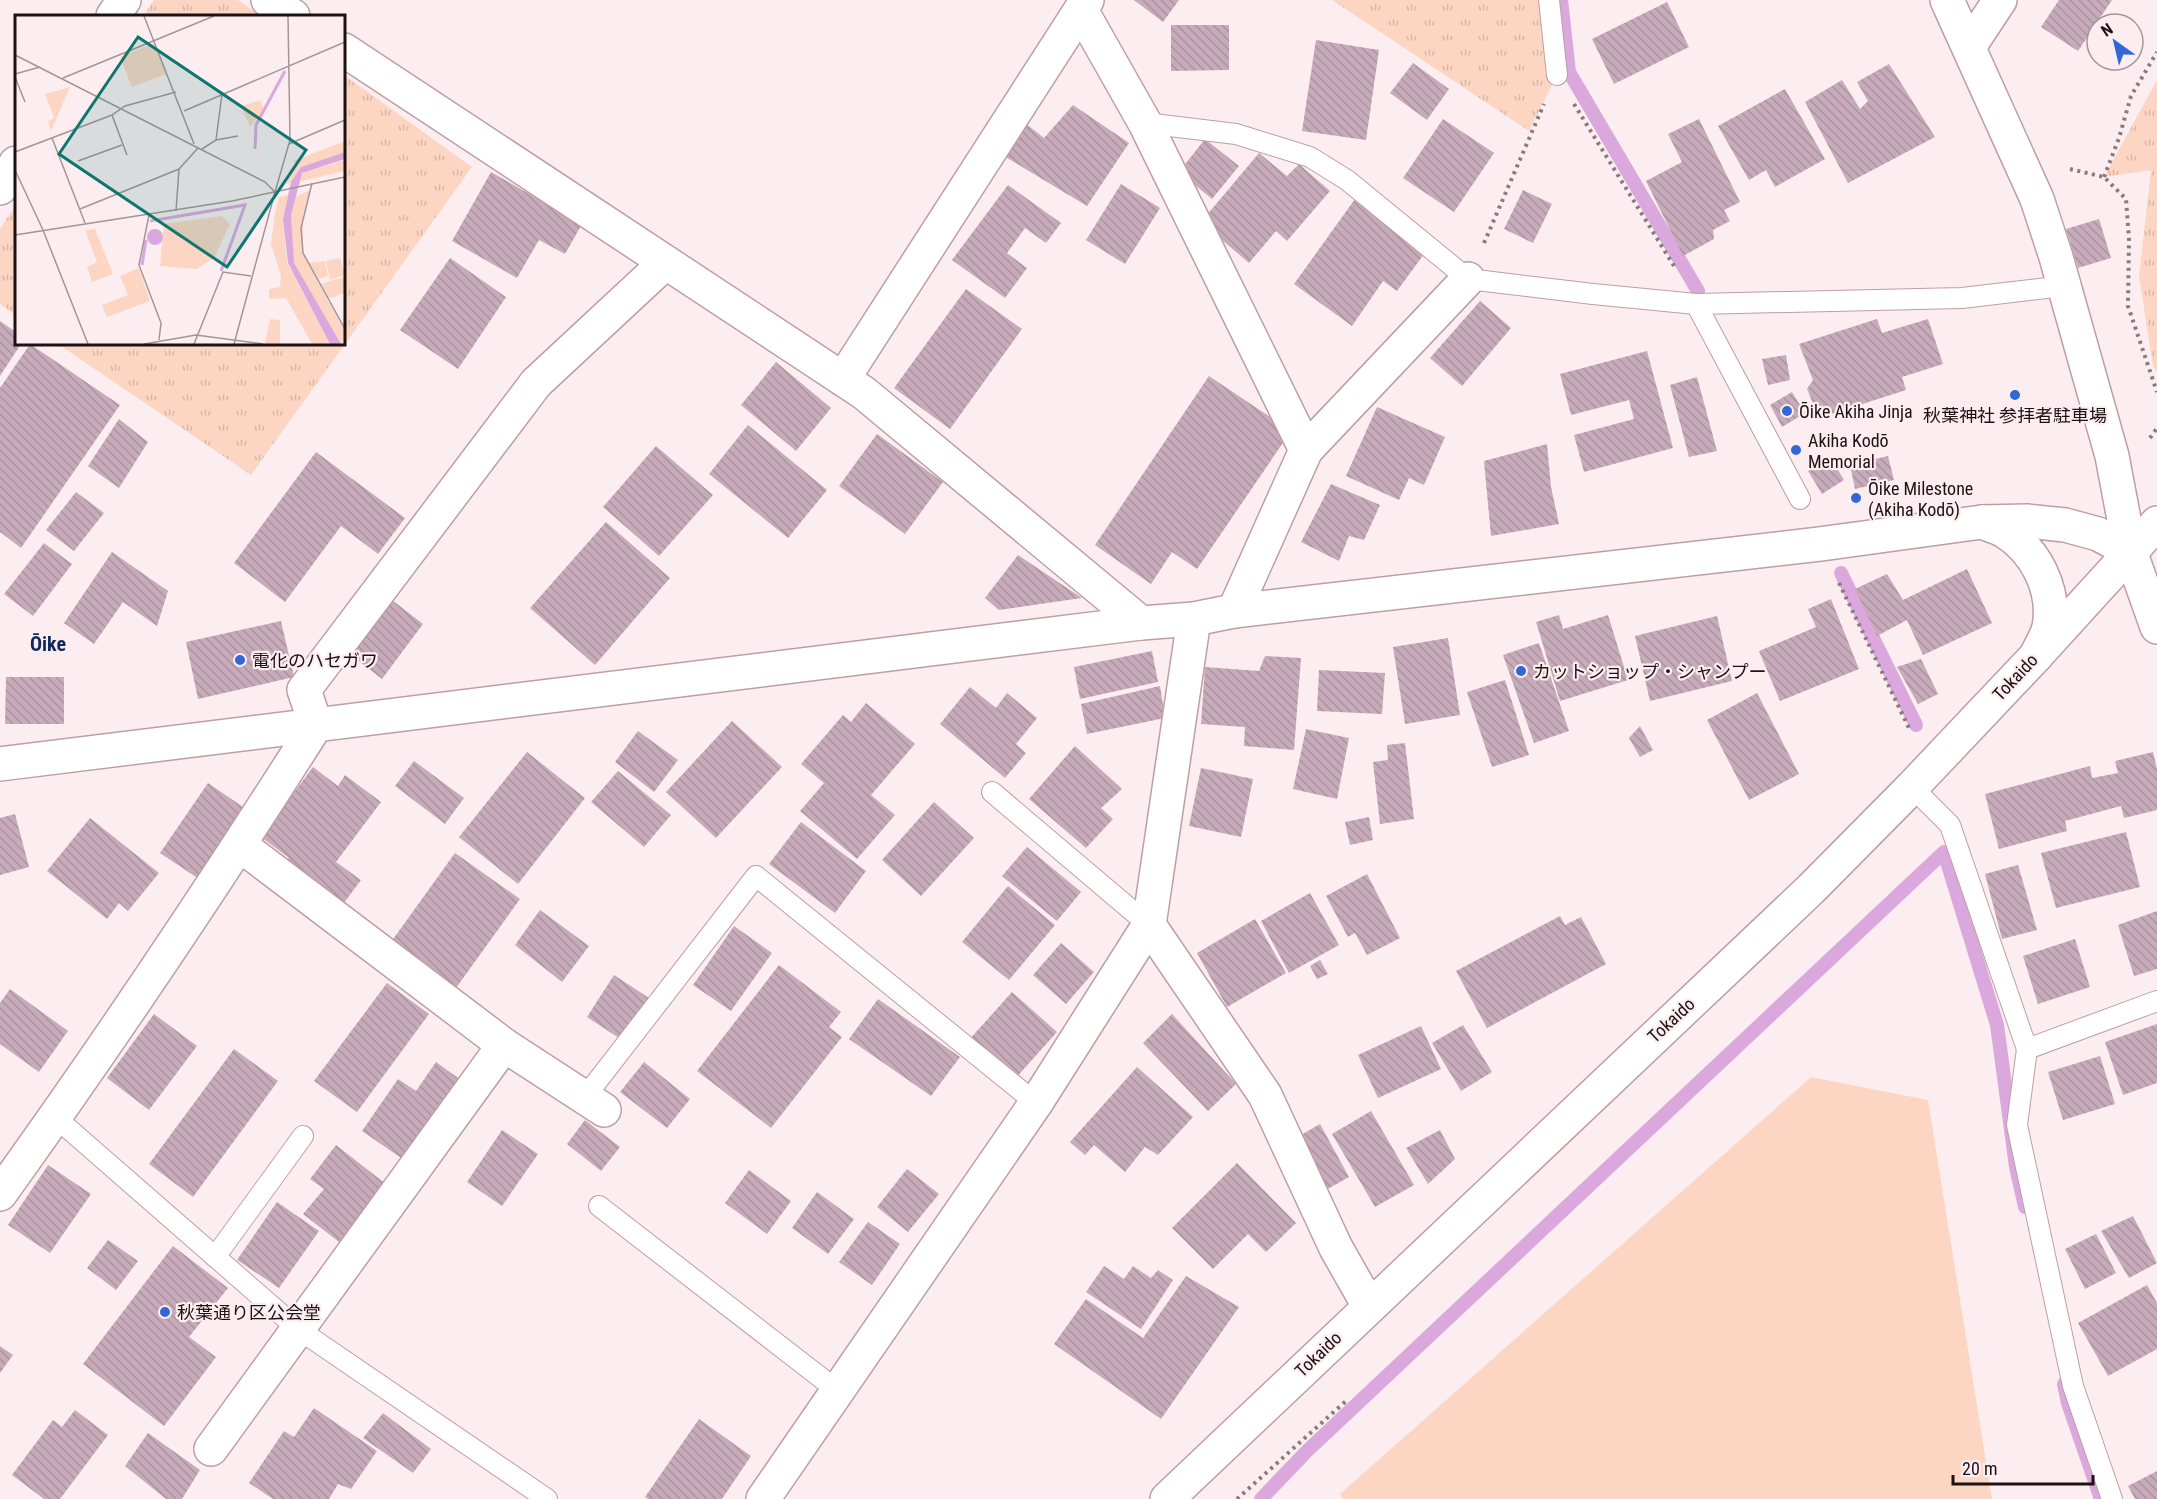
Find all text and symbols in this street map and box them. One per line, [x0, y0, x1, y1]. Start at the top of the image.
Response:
north arrow [2085, 12, 2145, 72]
inset map [15, 15, 345, 345]
text: N [2098, 19, 2116, 41]
marker: 秋葉神社 参拝者駐車場 [2008, 388, 2022, 402]
place label: Ōike Akiha Jinja [1799, 401, 1913, 422]
marker: Ōike Akiha Jinja [1780, 404, 1794, 418]
place label: 秋葉神社 参拝者駐車場 [1923, 405, 2107, 426]
place label: Akiha Kodō Memorial [1808, 430, 1889, 472]
marker: Akiha Kodō Memorial [1789, 443, 1803, 457]
place label: Ōike Milestone (Akiha Kodō) [1868, 478, 1973, 521]
marker: Ōike Milestone (Akiha Kodō) [1849, 491, 1863, 505]
district label: Ōike [30, 632, 66, 656]
street label: Tokaido [1988, 649, 2042, 705]
place label: 電化のハセガワ [252, 650, 378, 671]
marker: 電化のハセガワ [233, 653, 247, 667]
place label: カットショップ・シャンプー [1533, 661, 1766, 682]
marker: カットショップ・シャンプー [1514, 664, 1528, 678]
street label: Tokaido [1643, 993, 1699, 1047]
place label: 秋葉通り区公会堂 [177, 1302, 321, 1323]
marker: 秋葉通り区公会堂 [158, 1305, 172, 1319]
street label: Tokaido [1290, 1327, 1346, 1381]
scale bar [1953, 1448, 2092, 1486]
text: 20 m [1962, 1458, 1997, 1479]

